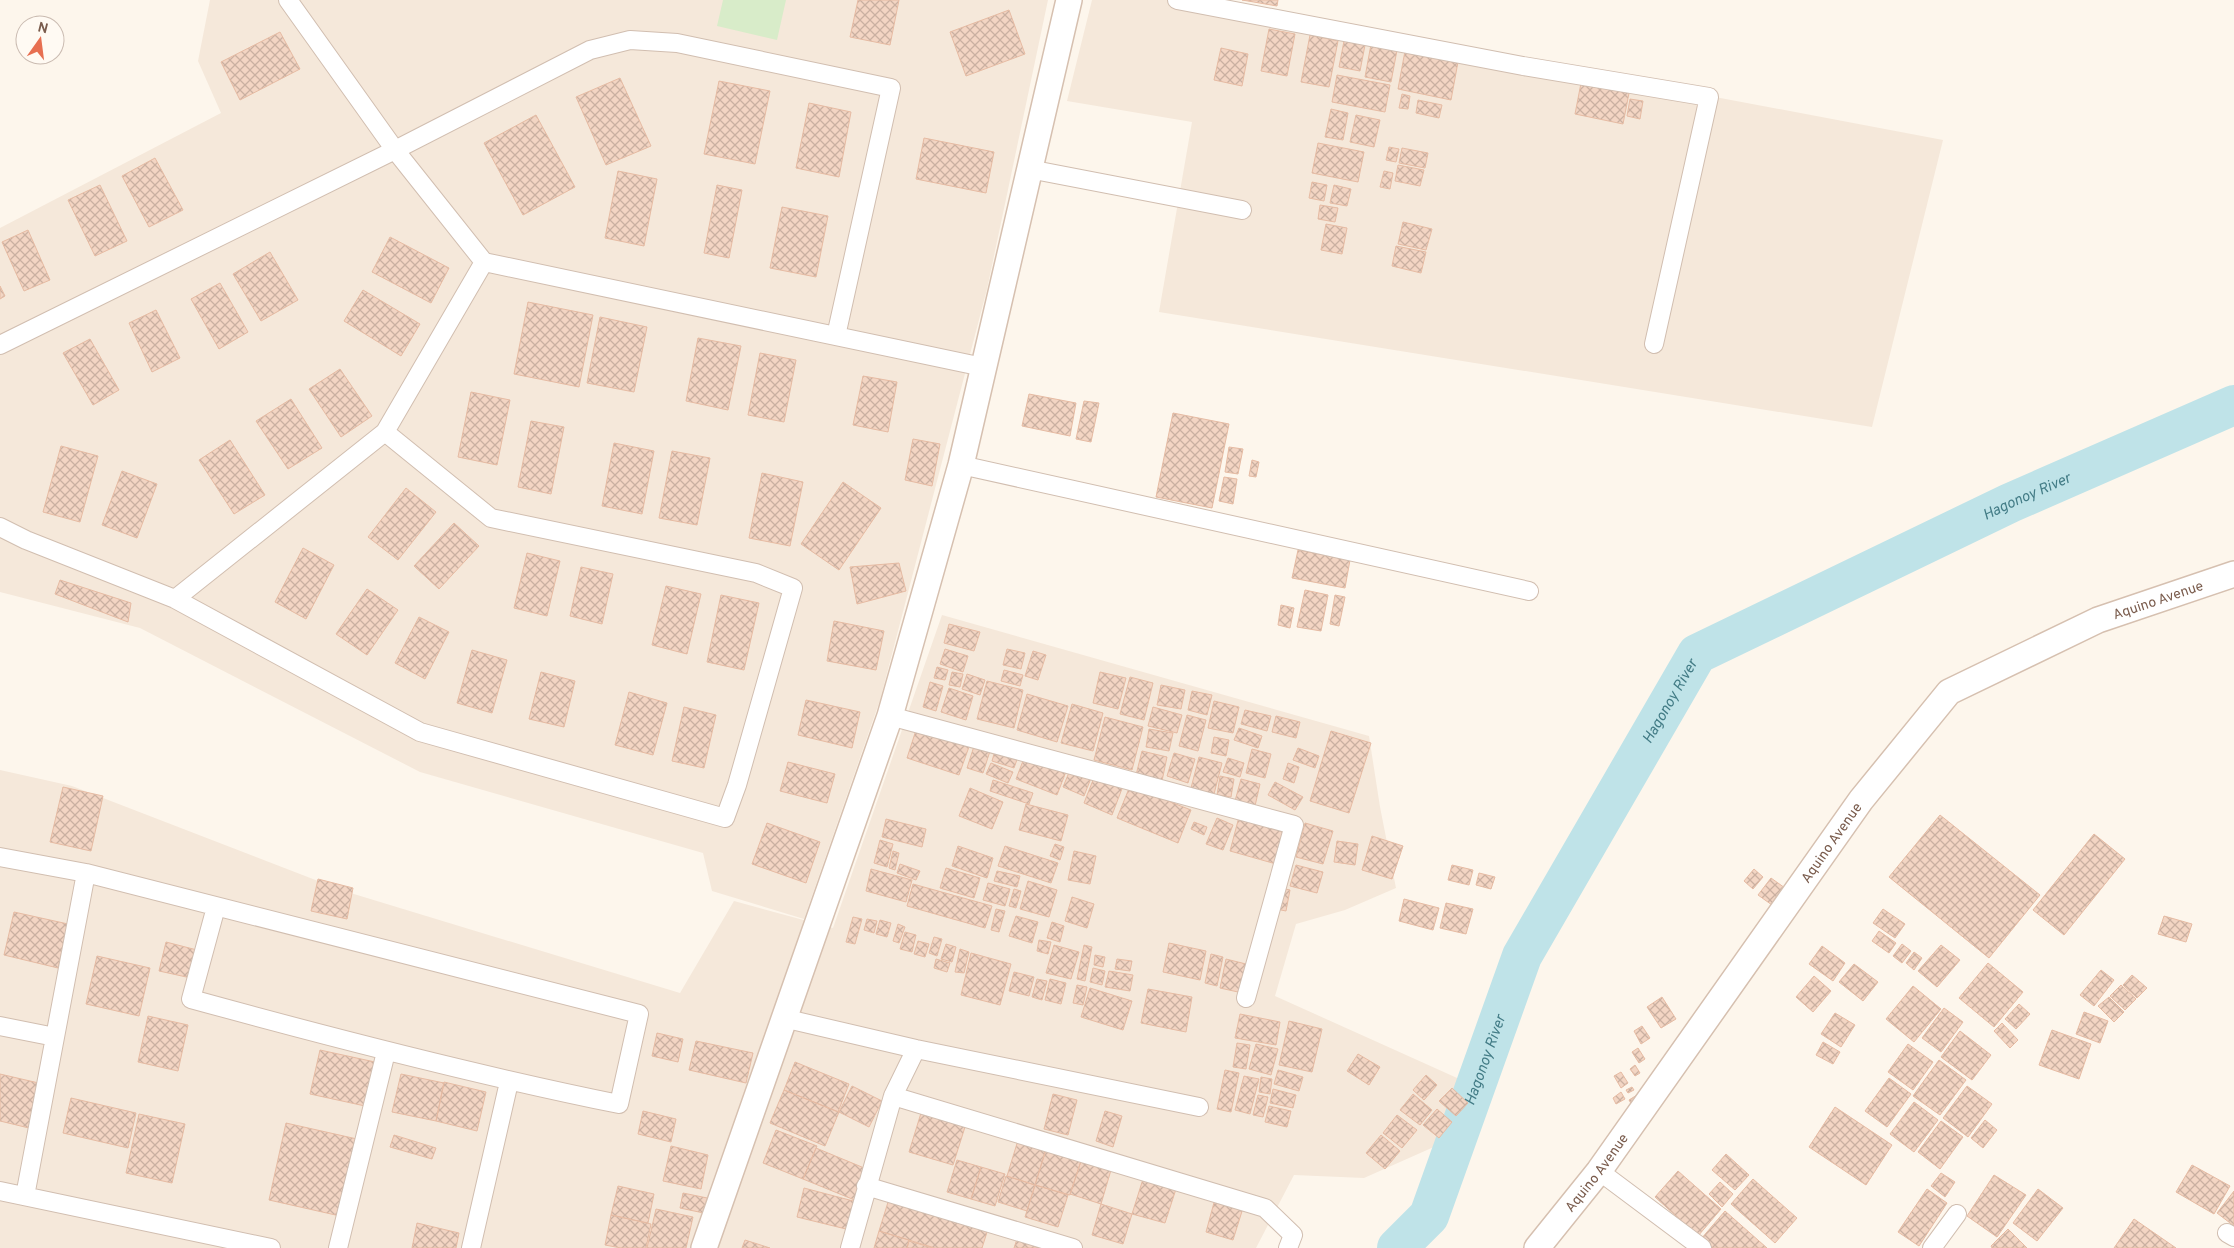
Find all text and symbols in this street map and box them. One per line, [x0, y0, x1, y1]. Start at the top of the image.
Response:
north arrow [15, 15, 65, 65]
text: N [36, 19, 50, 38]
water label: Hagonoy River [1980, 469, 2075, 526]
street label: Aquino Avenue [2111, 578, 2206, 624]
water label: Hagonoy River [1639, 655, 1704, 748]
street label: Aquino Avenue [1798, 800, 1866, 887]
water label: Hagonoy River [1461, 1012, 1512, 1108]
street label: Aquino Avenue [1562, 1131, 1633, 1216]

